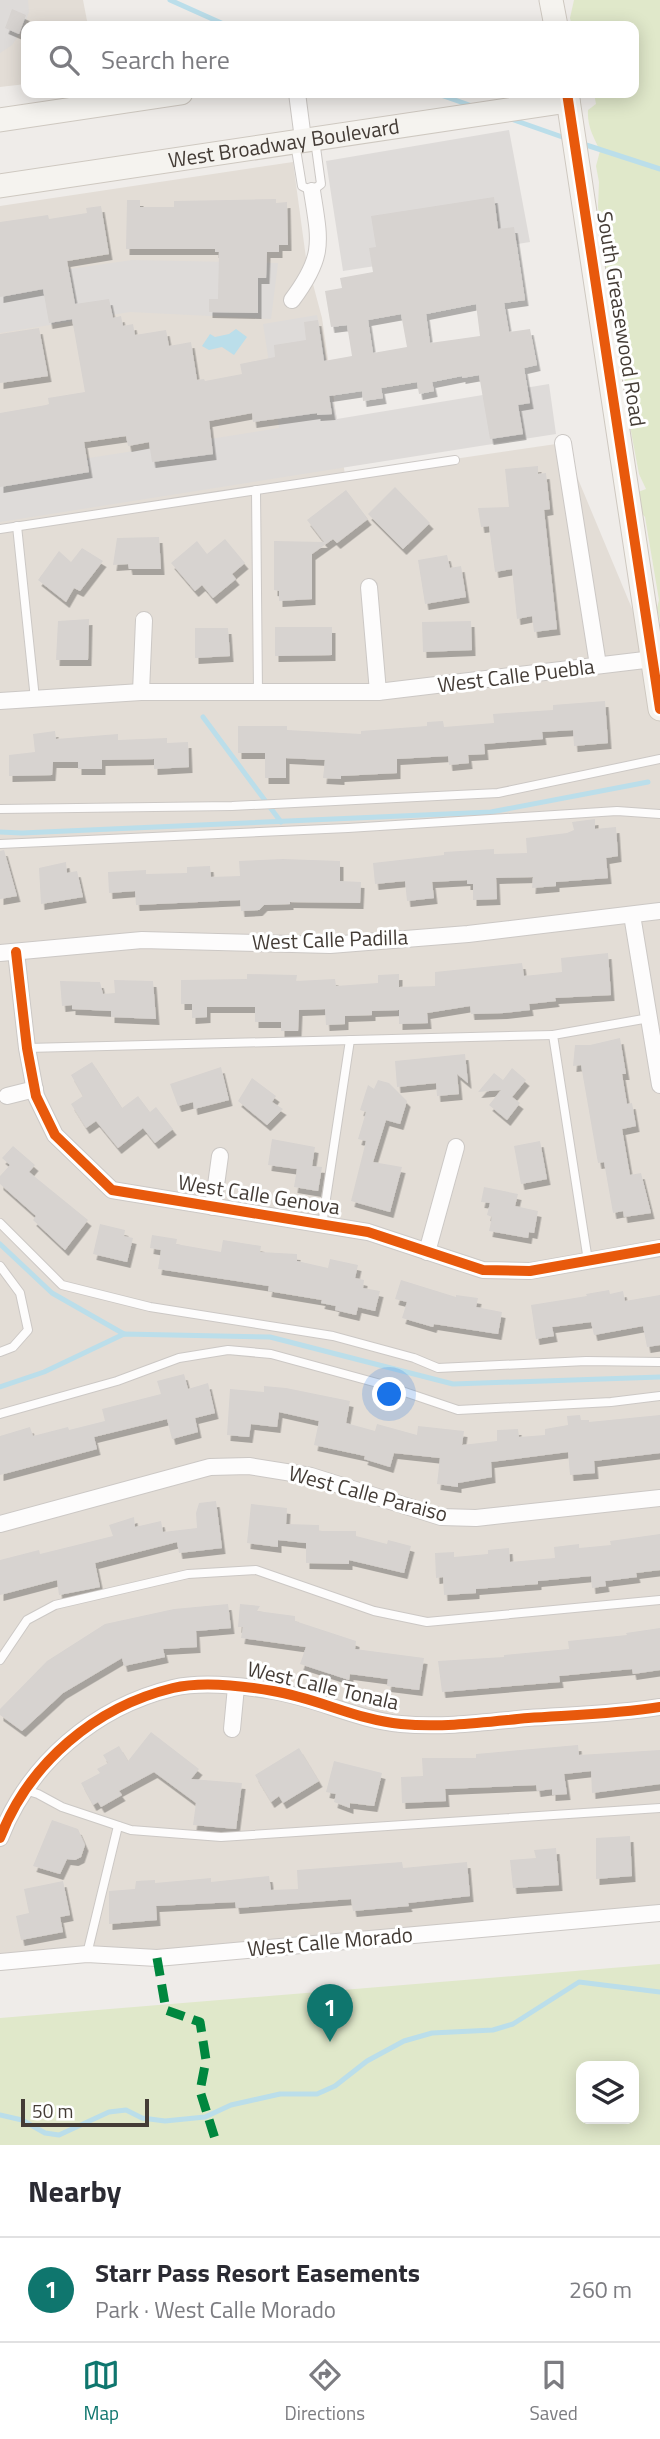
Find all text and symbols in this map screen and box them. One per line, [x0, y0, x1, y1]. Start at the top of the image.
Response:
search box [21, 21, 639, 98]
text: Search here [101, 40, 230, 79]
icon: search [45, 41, 83, 79]
street label: West Broadway Boulevard [166, 109, 402, 176]
street label: South Greasewood Road [589, 209, 655, 429]
street label: West Calle Puebla [435, 649, 597, 701]
street label: West Calle Padilla [251, 920, 409, 958]
street label: West Calle Genova [176, 1165, 343, 1223]
your location [372, 1377, 406, 1411]
street label: West Calle Paraiso [285, 1456, 451, 1530]
street label: West Calle Tonala [244, 1652, 403, 1718]
street label: West Calle Morado [246, 1918, 414, 1964]
pin: 1 [307, 1984, 353, 2042]
map controls [576, 2061, 639, 2124]
button: layers [576, 2061, 639, 2124]
scale bar [21, 2096, 149, 2128]
text: 50 m [32, 2096, 73, 2125]
text: Nearby [28, 2168, 121, 2214]
text: Starr Pass Resort Easements [95, 2253, 420, 2292]
text: 1 [45, 2272, 57, 2307]
text: 260 m [569, 2272, 632, 2307]
text: Park · West Calle Morado [95, 2292, 336, 2327]
tab: Map [82, 2356, 120, 2427]
tab: Directions [285, 2356, 365, 2427]
tab: Saved [529, 2356, 578, 2427]

